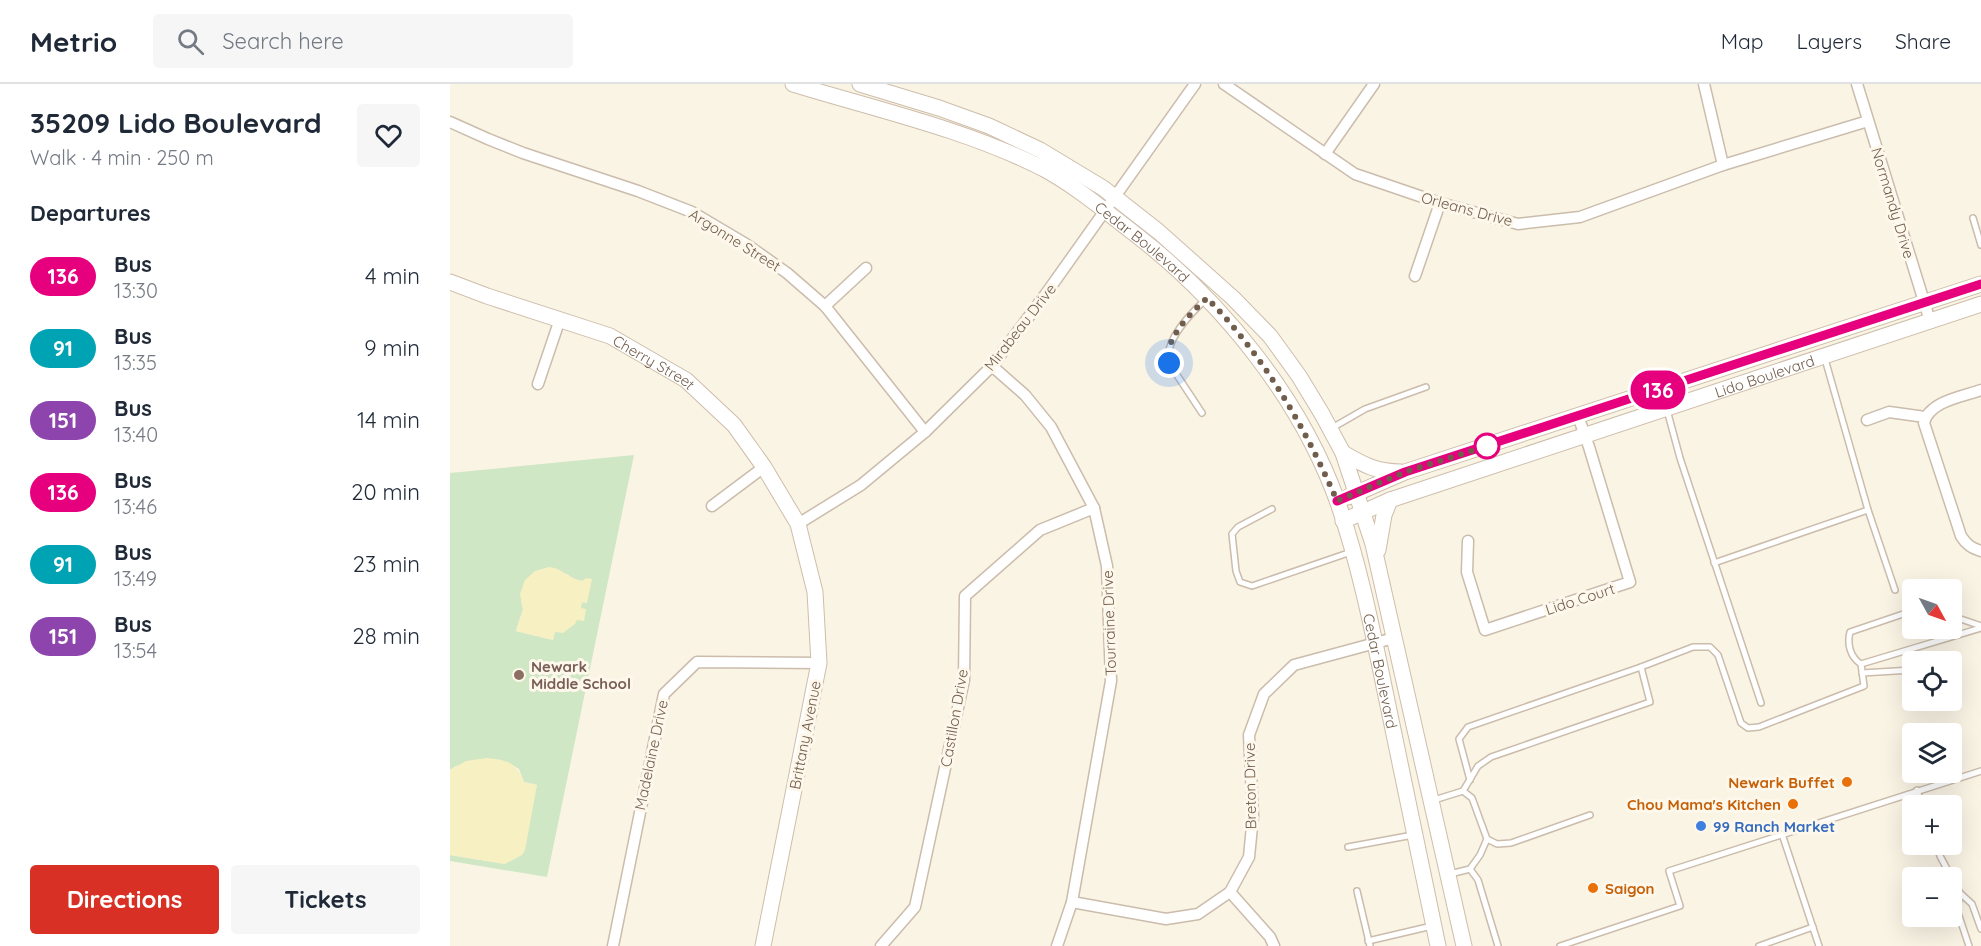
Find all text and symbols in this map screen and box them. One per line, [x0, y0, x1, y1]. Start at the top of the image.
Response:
search box [153, 14, 573, 68]
text: Metrio [30, 24, 117, 59]
icon: search [174, 25, 207, 58]
text: Search here [222, 27, 344, 55]
text: Map [1721, 28, 1764, 54]
text: Layers [1797, 28, 1862, 54]
text: Share [1895, 28, 1951, 54]
button: heart [357, 104, 420, 167]
text: 35209 Lido Boulevard [30, 105, 322, 140]
text: Walk · 4 min · 250 m [30, 145, 214, 170]
street label: Normandy Drive [1867, 145, 1919, 261]
street label: Orleans Drive [1419, 188, 1515, 230]
street label: Cedar Boulevard [1091, 197, 1194, 286]
text: Departures [30, 199, 151, 227]
street label: Argonne Street [686, 204, 784, 276]
text: Bus [114, 250, 152, 278]
text: 4 min [365, 262, 420, 290]
text: 136 [47, 263, 79, 289]
text: 13:30 [114, 278, 158, 303]
street label: Mirabeau Drive [980, 280, 1060, 374]
text: Bus [114, 322, 152, 350]
street label: Cherry Street [610, 330, 699, 393]
text: 9 min [364, 334, 420, 362]
text: 91 [53, 335, 73, 361]
your location [1154, 348, 1184, 378]
text: 13:35 [114, 350, 157, 375]
street label: Lido Boulevard [1712, 350, 1817, 401]
line badge: 136 [1624, 370, 1692, 410]
text: 136 [1642, 377, 1674, 403]
text: Bus [114, 394, 152, 422]
text: 14 min [357, 406, 420, 434]
text: 151 [49, 407, 77, 433]
text: 13:40 [114, 422, 158, 447]
unlabelled marker [1474, 433, 1500, 459]
text: Bus [114, 466, 152, 494]
text: 20 min [351, 478, 420, 506]
text: 136 [47, 479, 79, 505]
text: 13:46 [114, 494, 157, 519]
text: Bus [114, 538, 152, 566]
text: 23 min [353, 550, 420, 578]
text: 91 [53, 551, 73, 577]
text: 13:49 [114, 566, 157, 591]
street label: Tourraine Drive [1098, 570, 1120, 676]
street label: Lido Court [1543, 579, 1617, 619]
north arrow [1902, 579, 1962, 639]
map controls [1902, 579, 1962, 927]
text: Bus [114, 610, 152, 638]
street label: Cedar Boulevard [1359, 612, 1402, 730]
text: 28 min [352, 622, 420, 650]
text: 151 [49, 623, 77, 649]
text: 13:54 [114, 638, 157, 663]
button: locate [1902, 651, 1962, 711]
place label: Newark Middle School [531, 657, 631, 693]
marker: Newark Middle School [512, 668, 526, 682]
street label: Castillon Drive [936, 668, 972, 768]
street label: Brittany Avenue [785, 679, 825, 791]
street label: Madelaine Drive [630, 698, 672, 812]
button: layers [1902, 723, 1962, 783]
street label: Breton Drive [1240, 743, 1260, 829]
place label: Newark Buffet [1728, 773, 1835, 792]
marker: Newark Buffet [1840, 775, 1854, 789]
place label: Chou Mama's Kitchen [1627, 795, 1781, 814]
button: + [1902, 795, 1962, 855]
marker: Chou Mama's Kitchen [1786, 797, 1800, 811]
place label: 99 Ranch Market [1713, 817, 1835, 836]
marker: 99 Ranch Market [1694, 819, 1708, 833]
button: Directions [30, 865, 219, 934]
button: Tickets [231, 865, 420, 934]
button: − [1902, 867, 1962, 927]
place label: Saigon [1605, 879, 1655, 898]
marker: Saigon [1586, 881, 1600, 895]

